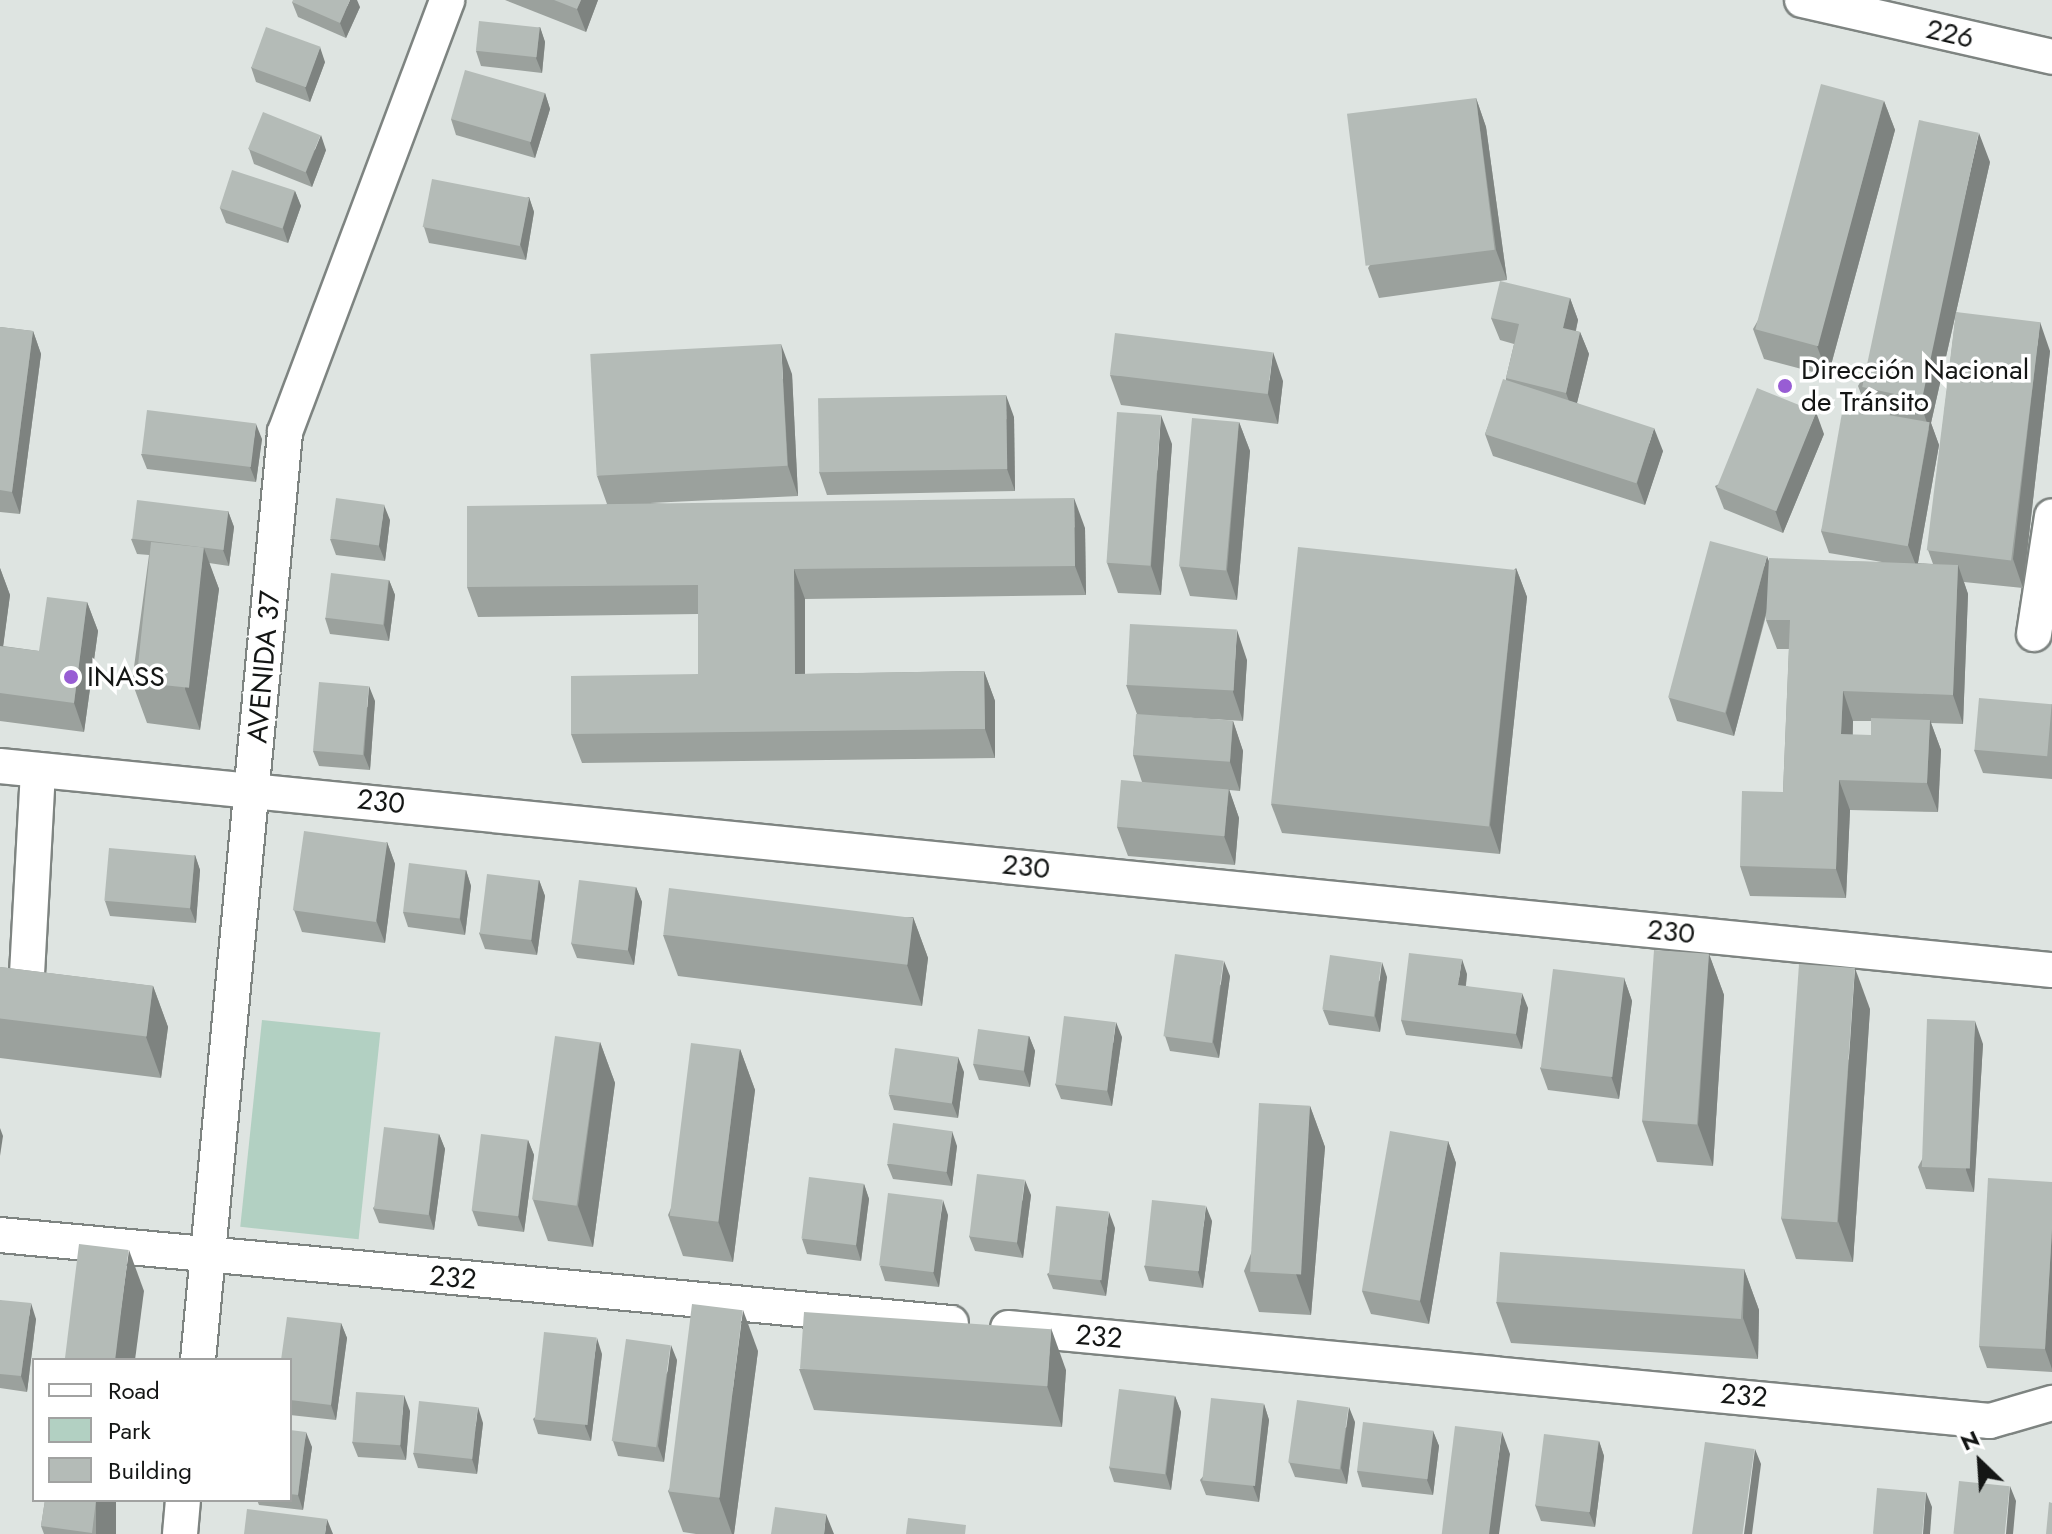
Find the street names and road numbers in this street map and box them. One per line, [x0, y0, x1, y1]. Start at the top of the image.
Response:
street label: 226 [1923, 12, 1977, 56]
street label: AVENIDA 37 [241, 589, 287, 745]
street label: 230 [355, 783, 407, 821]
street label: 230 [1000, 848, 1052, 886]
street label: 230 [1645, 913, 1697, 951]
street label: 232 [428, 1259, 478, 1297]
street label: 232 [1074, 1318, 1124, 1356]
street label: 232 [1719, 1377, 1769, 1415]

